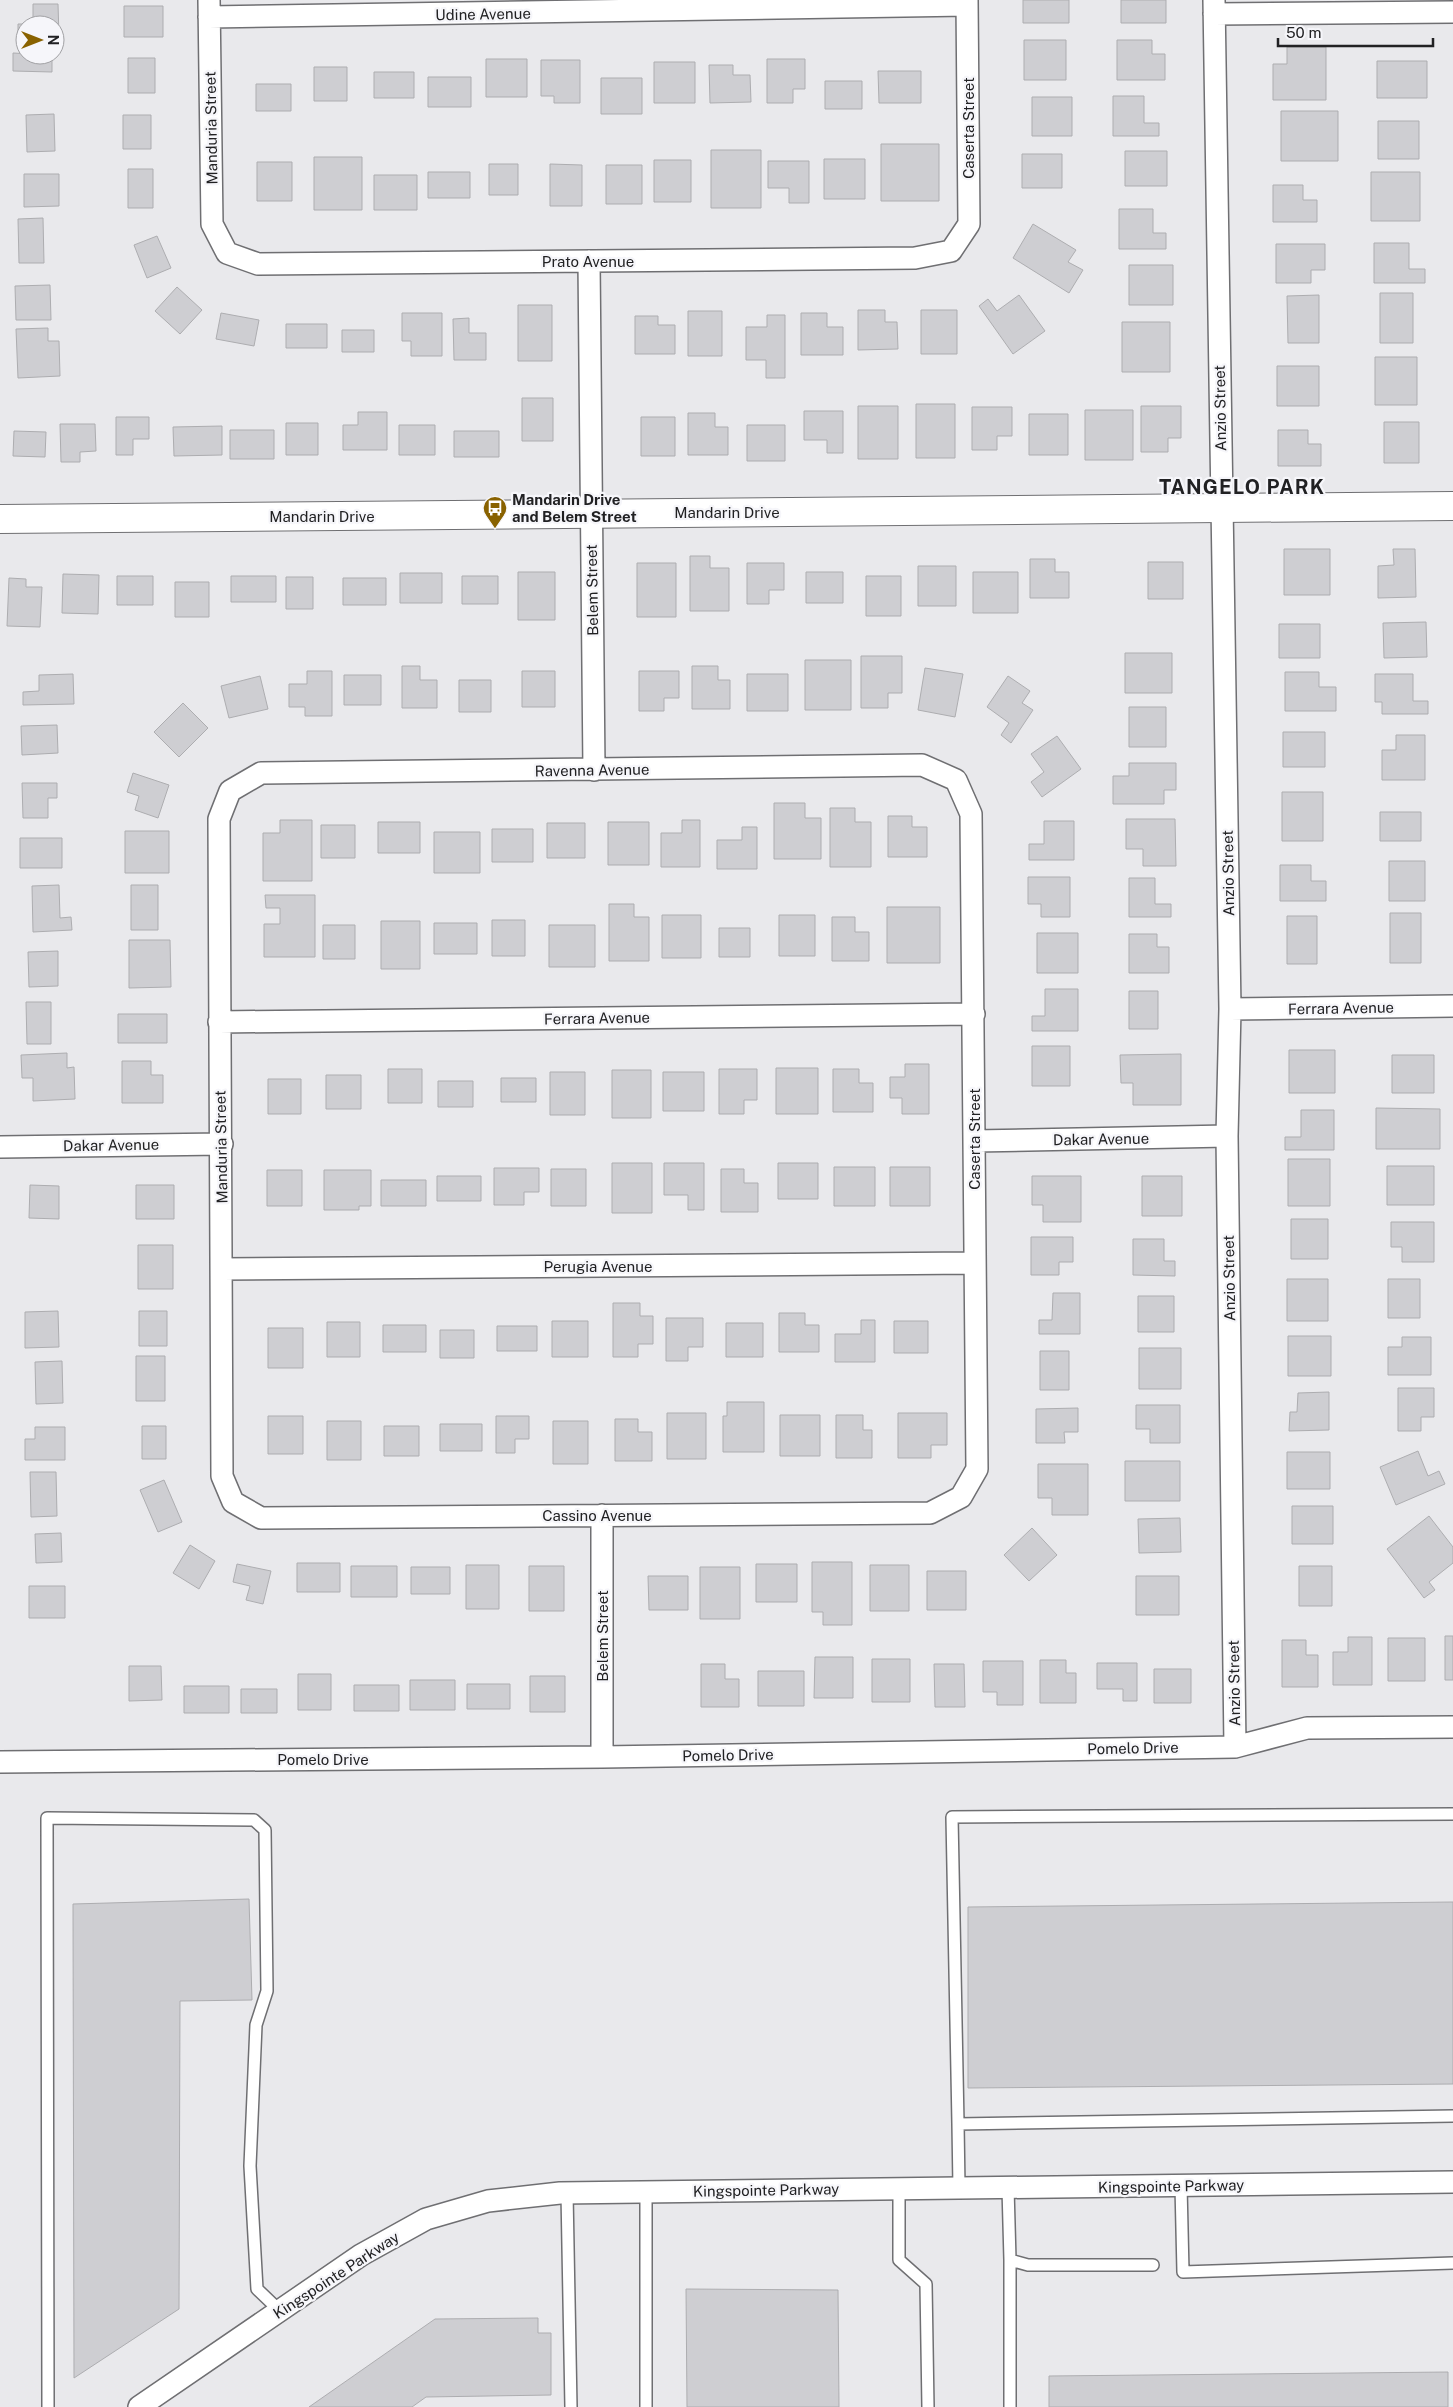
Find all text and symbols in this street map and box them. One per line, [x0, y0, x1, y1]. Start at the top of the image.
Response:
street label: Udine Avenue [435, 5, 531, 23]
north arrow [15, 15, 65, 65]
scale bar [1278, 15, 1433, 47]
text: 50 m [1286, 24, 1321, 41]
text: N [45, 35, 61, 45]
street label: Manduria Street [202, 71, 220, 185]
street label: Caserta Street [960, 77, 977, 179]
street label: Prato Avenue [542, 253, 634, 270]
street label: Anzio Street [1211, 365, 1229, 451]
district label: TANGELO PARK [1159, 475, 1325, 499]
place label: Mandarin Drive and Belem Street [512, 491, 637, 525]
bus stop icon: Mandarin Drive and Belem Street [482, 495, 508, 529]
street label: Mandarin Drive [674, 504, 780, 521]
street label: Mandarin Drive [269, 508, 375, 525]
street label: Belem Street [583, 544, 601, 636]
street label: Ravenna Avenue [535, 761, 649, 779]
street label: Anzio Street [1219, 830, 1237, 916]
street label: Ferrara Avenue [1288, 999, 1394, 1017]
street label: Ferrara Avenue [544, 1009, 650, 1027]
street label: Caserta Street [966, 1088, 983, 1190]
street label: Manduria Street [212, 1090, 230, 1204]
street label: Dakar Avenue [1053, 1130, 1149, 1148]
street label: Dakar Avenue [63, 1136, 159, 1154]
street label: Anzio Street [1220, 1235, 1238, 1321]
street label: Perugia Avenue [544, 1258, 652, 1275]
street label: Cassino Avenue [542, 1507, 652, 1524]
street label: Belem Street [594, 1590, 611, 1682]
street label: Anzio Street [1225, 1640, 1243, 1726]
street label: Pomelo Drive [1087, 1739, 1179, 1757]
street label: Pomelo Drive [682, 1746, 774, 1764]
street label: Pomelo Drive [277, 1751, 369, 1768]
street label: Kingspointe Parkway [1098, 2176, 1244, 2196]
street label: Kingspointe Parkway [693, 2180, 839, 2200]
street label: Kingspointe Parkway [270, 2228, 402, 2322]

